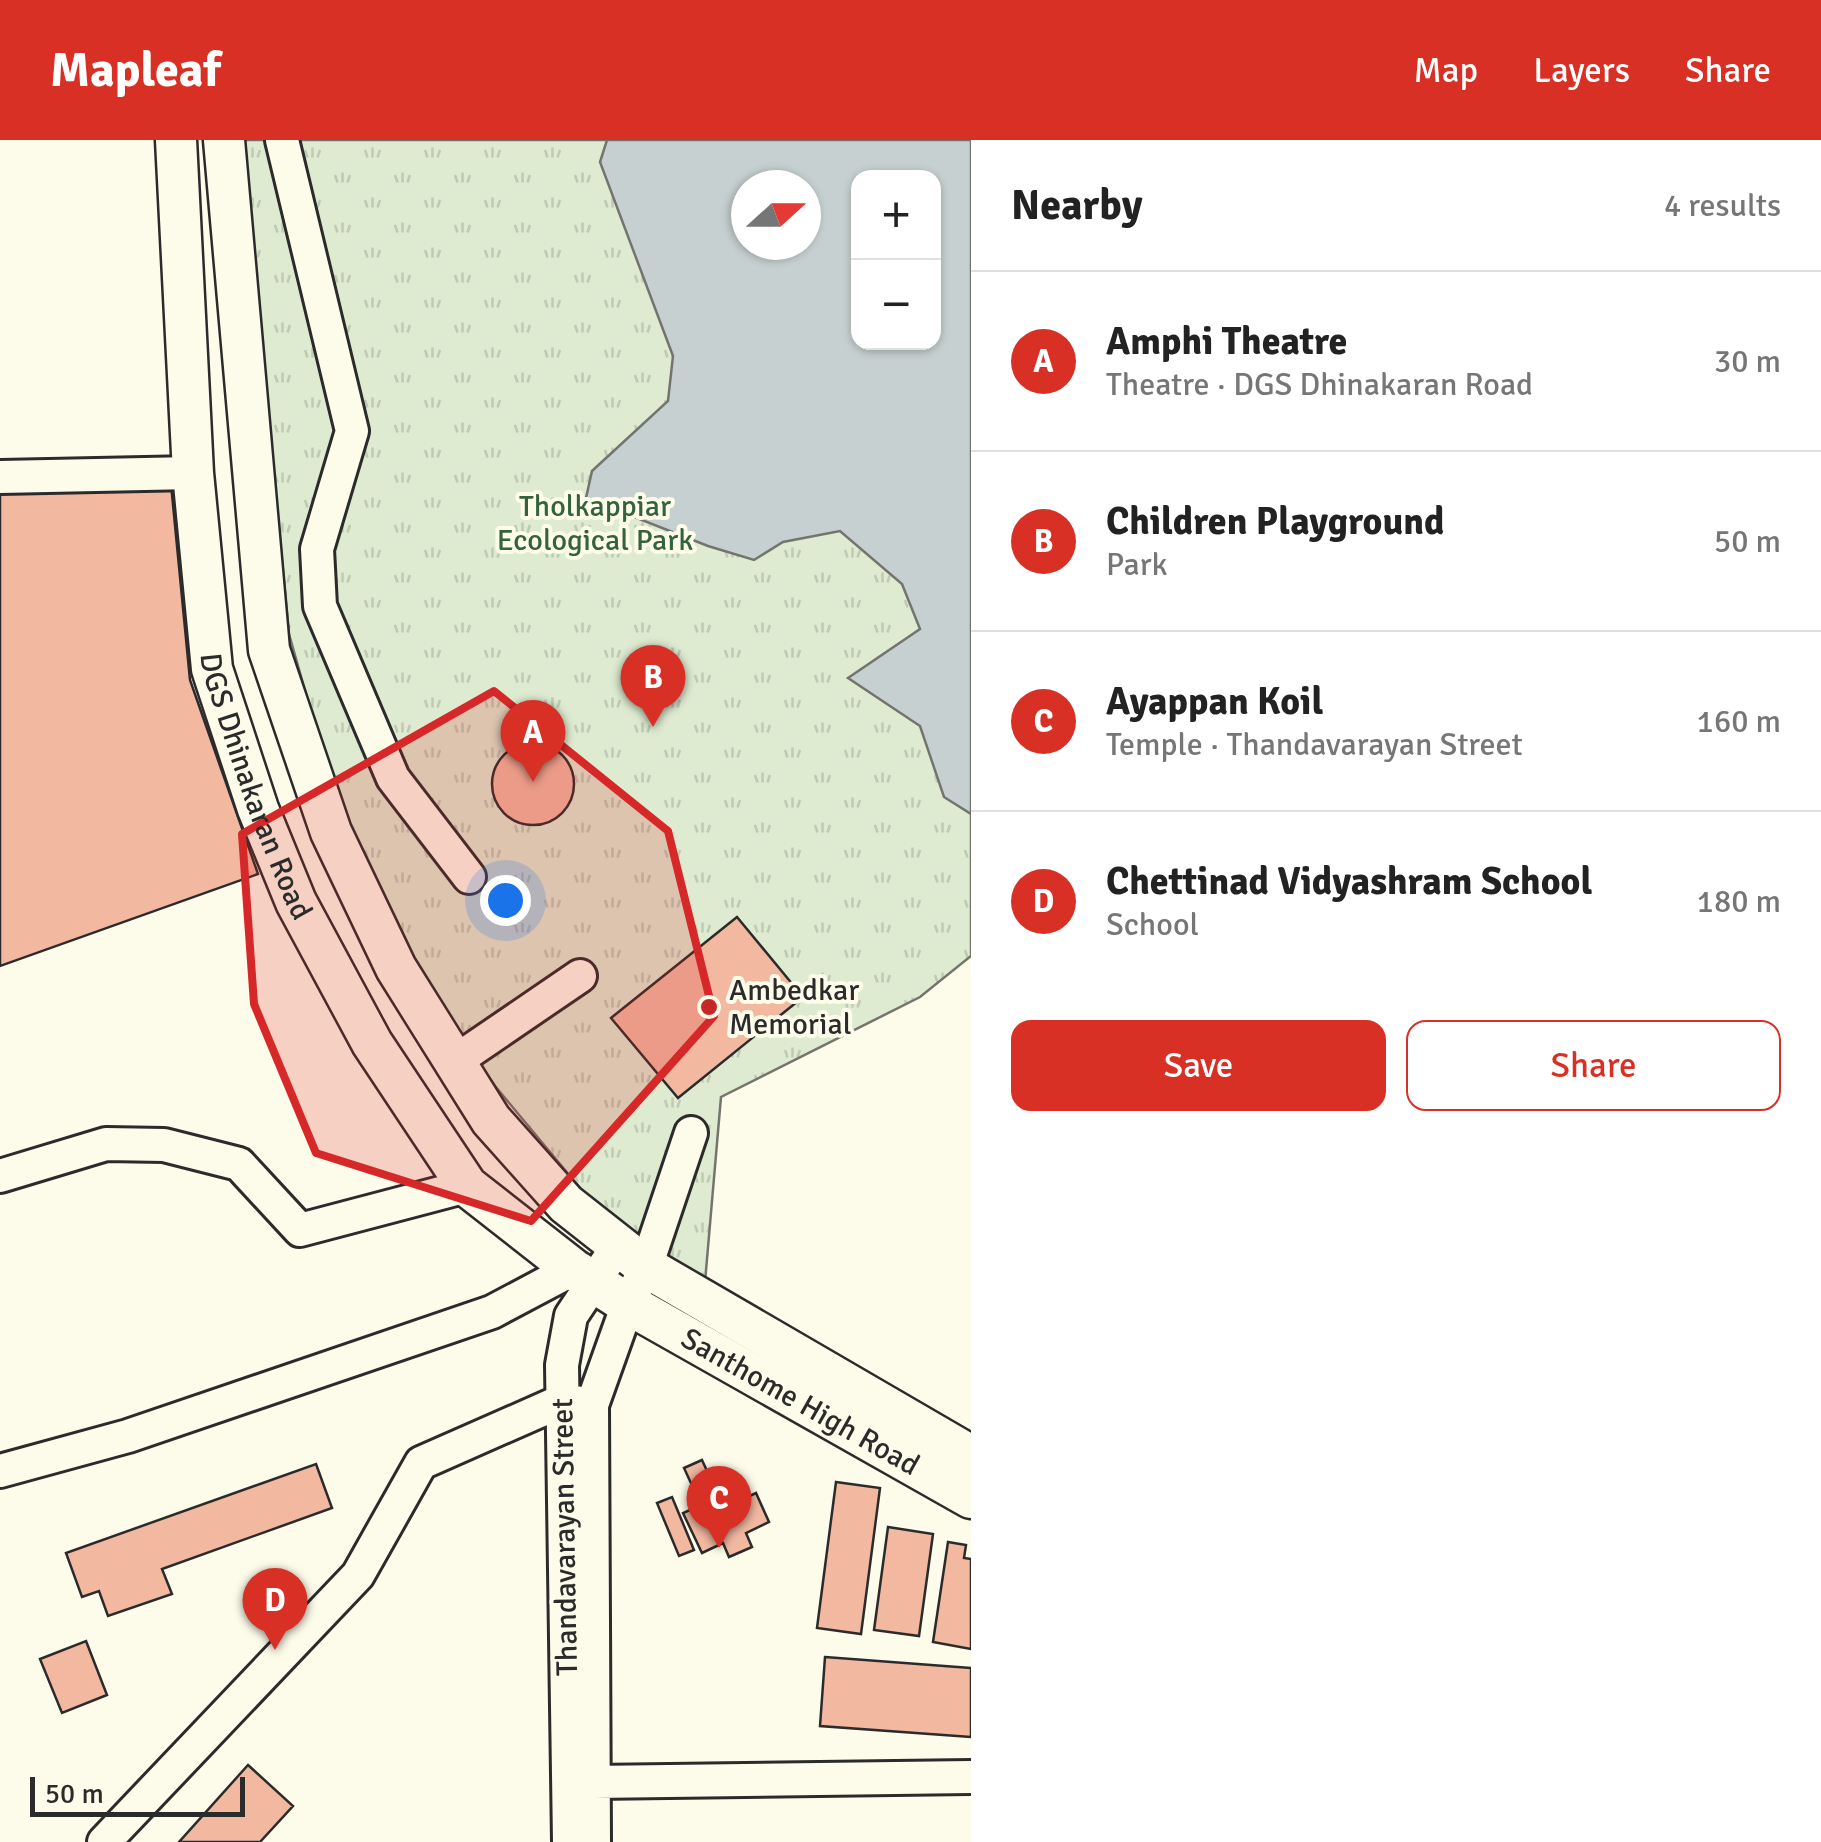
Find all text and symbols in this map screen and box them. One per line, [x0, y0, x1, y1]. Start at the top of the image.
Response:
text: Mapleaf [50, 41, 221, 100]
text: Map [1414, 49, 1478, 92]
text: Layers [1533, 49, 1630, 92]
text: Share [1685, 49, 1771, 92]
north arrow [731, 170, 821, 260]
map controls [851, 170, 941, 350]
button: + [851, 170, 941, 260]
text: Nearby [1011, 180, 1143, 231]
text: 4 results [1664, 186, 1781, 225]
button: − [851, 260, 941, 350]
text: Amphi Theatre [1106, 318, 1347, 365]
text: A [1033, 342, 1054, 381]
text: 30 m [1714, 342, 1781, 381]
text: Theatre · DGS Dhinakaran Road [1106, 365, 1533, 404]
park label: Tholkappiar Ecological Park [497, 488, 693, 559]
text: Children Playground [1106, 498, 1445, 545]
text: B [1034, 522, 1053, 561]
text: 50 m [1714, 522, 1781, 561]
text: Park [1106, 545, 1168, 584]
pin: B [620, 644, 686, 727]
street label: DGS Dhinakaran Road [192, 651, 321, 926]
text: Ayappan Koil [1106, 678, 1323, 725]
pin: A [500, 700, 566, 782]
text: C [1034, 702, 1053, 741]
text: 160 m [1697, 702, 1781, 741]
text: Temple · Thandavarayan Street [1106, 725, 1523, 764]
text: Chettinad Vidyashram School [1106, 858, 1592, 905]
your location [480, 875, 531, 926]
text: D [1033, 882, 1054, 921]
text: 180 m [1697, 882, 1781, 921]
text: School [1106, 905, 1199, 944]
place label: Ambedkar Memorial [729, 972, 859, 1043]
marker: Ambedkar Memorial [698, 996, 720, 1018]
button: Save [1011, 1020, 1386, 1111]
button: Share [1406, 1020, 1781, 1111]
street label: Santhome High Road [675, 1320, 926, 1484]
street label: Thandavarayan Street [544, 1398, 586, 1676]
pin: C [686, 1466, 752, 1548]
pin: D [242, 1568, 308, 1650]
scale bar [30, 1772, 245, 1816]
text: 50 m [45, 1777, 104, 1811]

